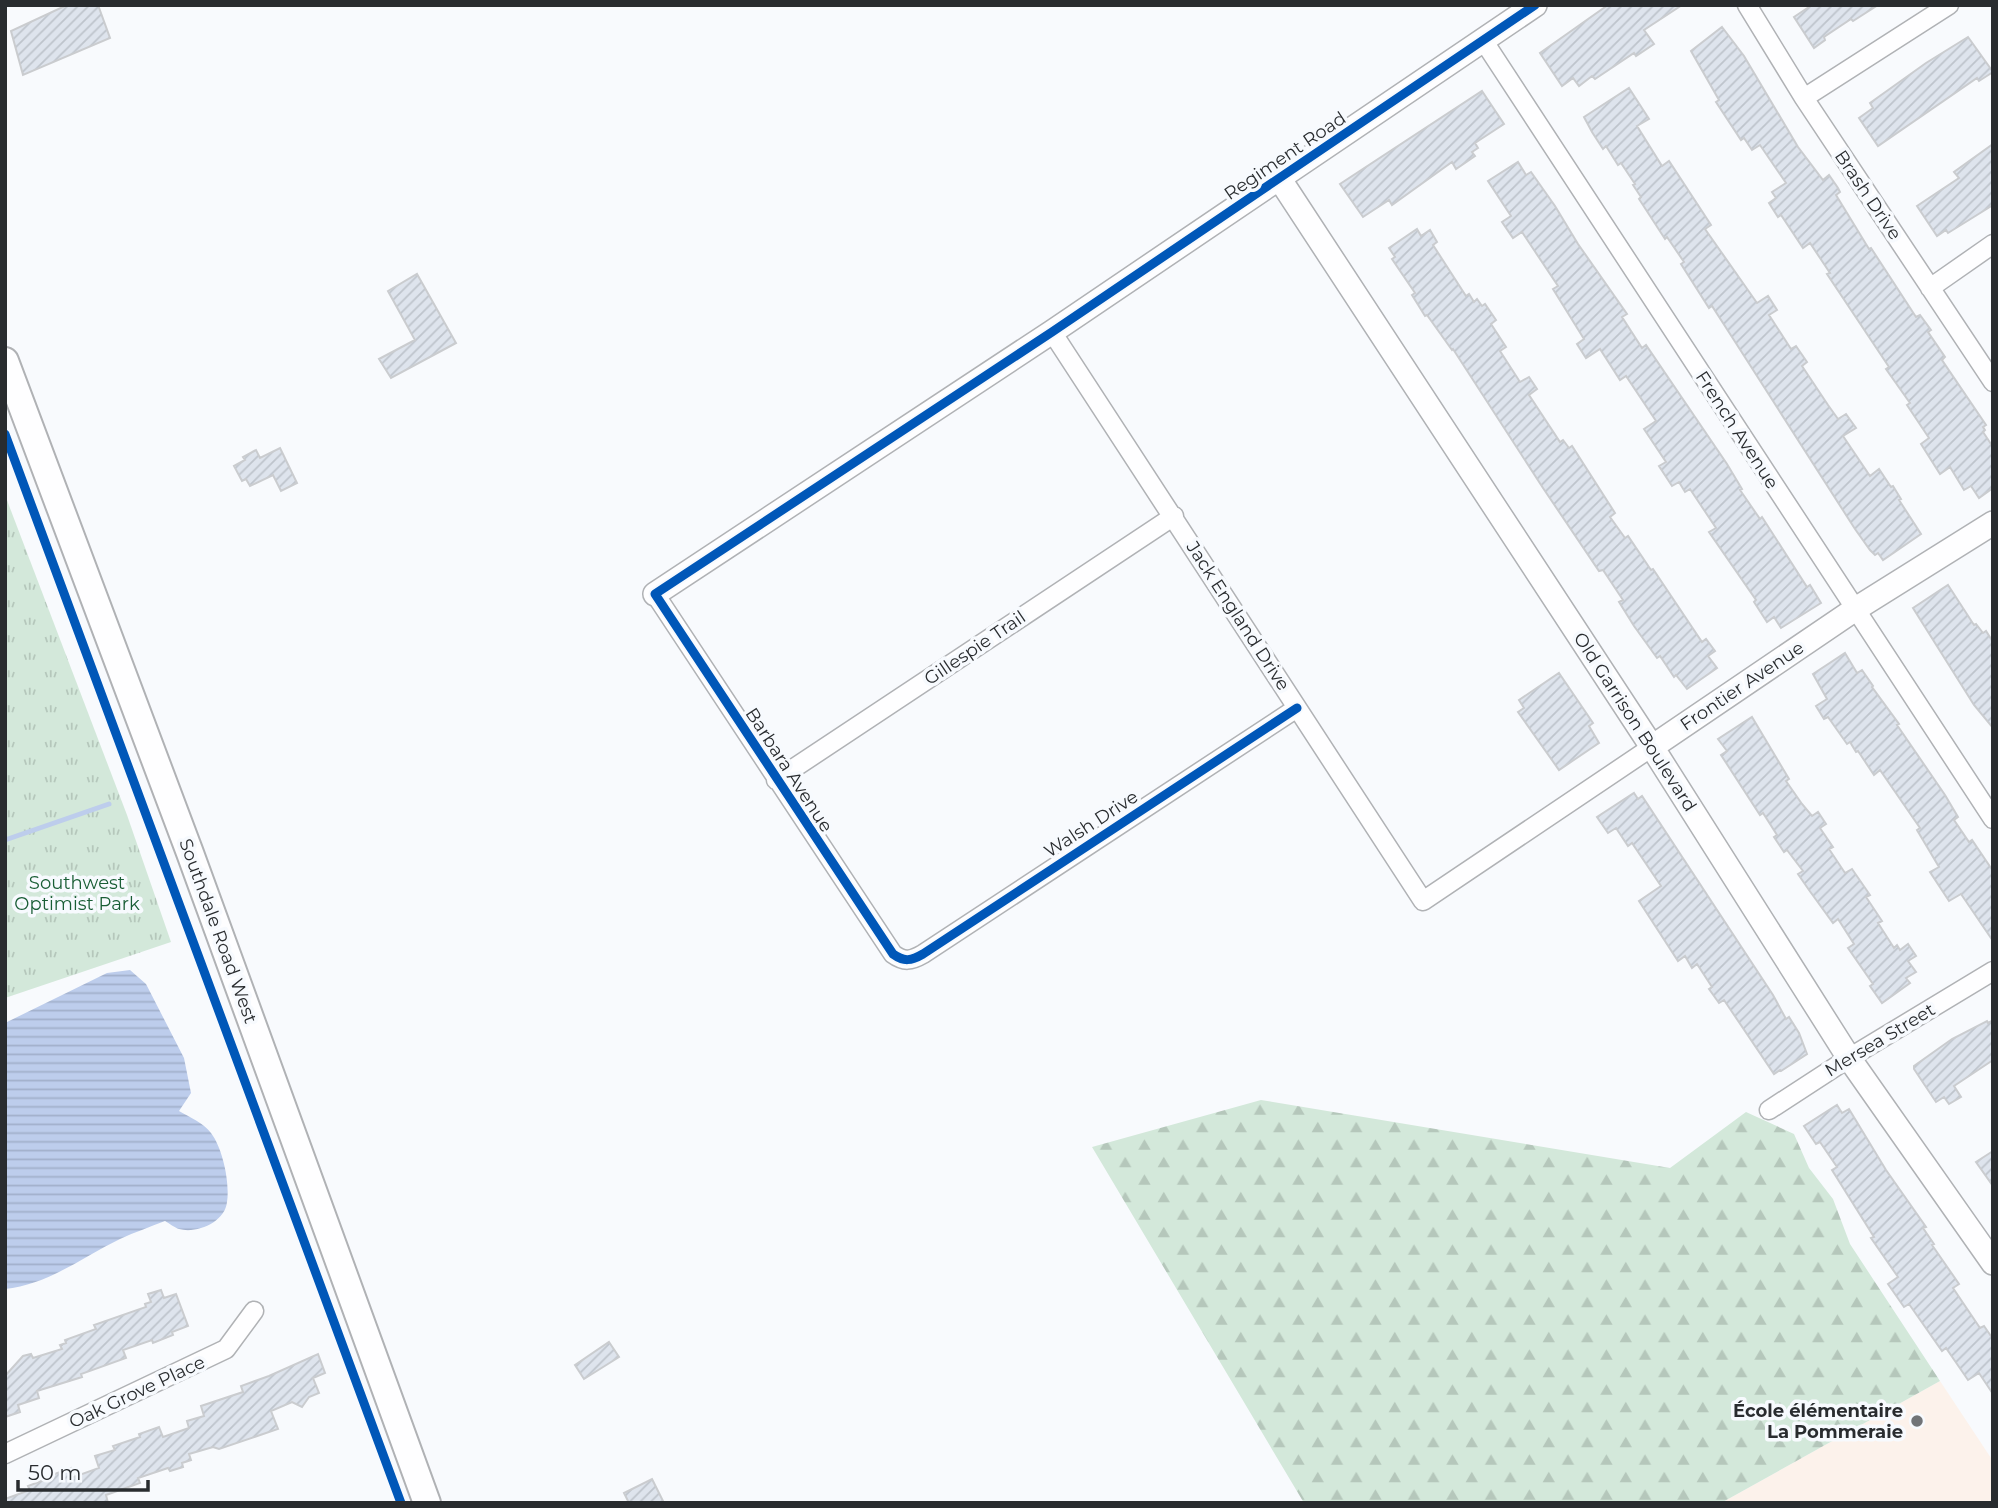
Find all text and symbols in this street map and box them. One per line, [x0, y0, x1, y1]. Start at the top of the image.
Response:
street label: Regiment Road [1220, 107, 1350, 205]
street label: Brash Drive [1830, 146, 1906, 244]
street label: French Avenue [1691, 367, 1783, 493]
street label: Jack England Drive [1181, 536, 1294, 695]
street label: Gillespie Trail [920, 606, 1030, 690]
street label: Old Garrison Boulevard [1569, 628, 1701, 816]
street label: Frontier Avenue [1676, 636, 1808, 736]
street label: Barbara Avenue [741, 704, 837, 836]
street label: Walsh Drive [1040, 785, 1142, 862]
street label: Southdale Road West [174, 836, 262, 1026]
park label: Southwest Optimist Park [14, 872, 140, 915]
street label: Mersea Street [1821, 999, 1939, 1081]
street label: Oak Grove Place [66, 1351, 209, 1433]
place label: École élémentaire La Pommeraie [1733, 1400, 1903, 1443]
marker: École élémentaire La Pommeraie [1909, 1413, 1925, 1429]
scale bar [18, 1448, 147, 1492]
text: 50 m [28, 1460, 82, 1485]

